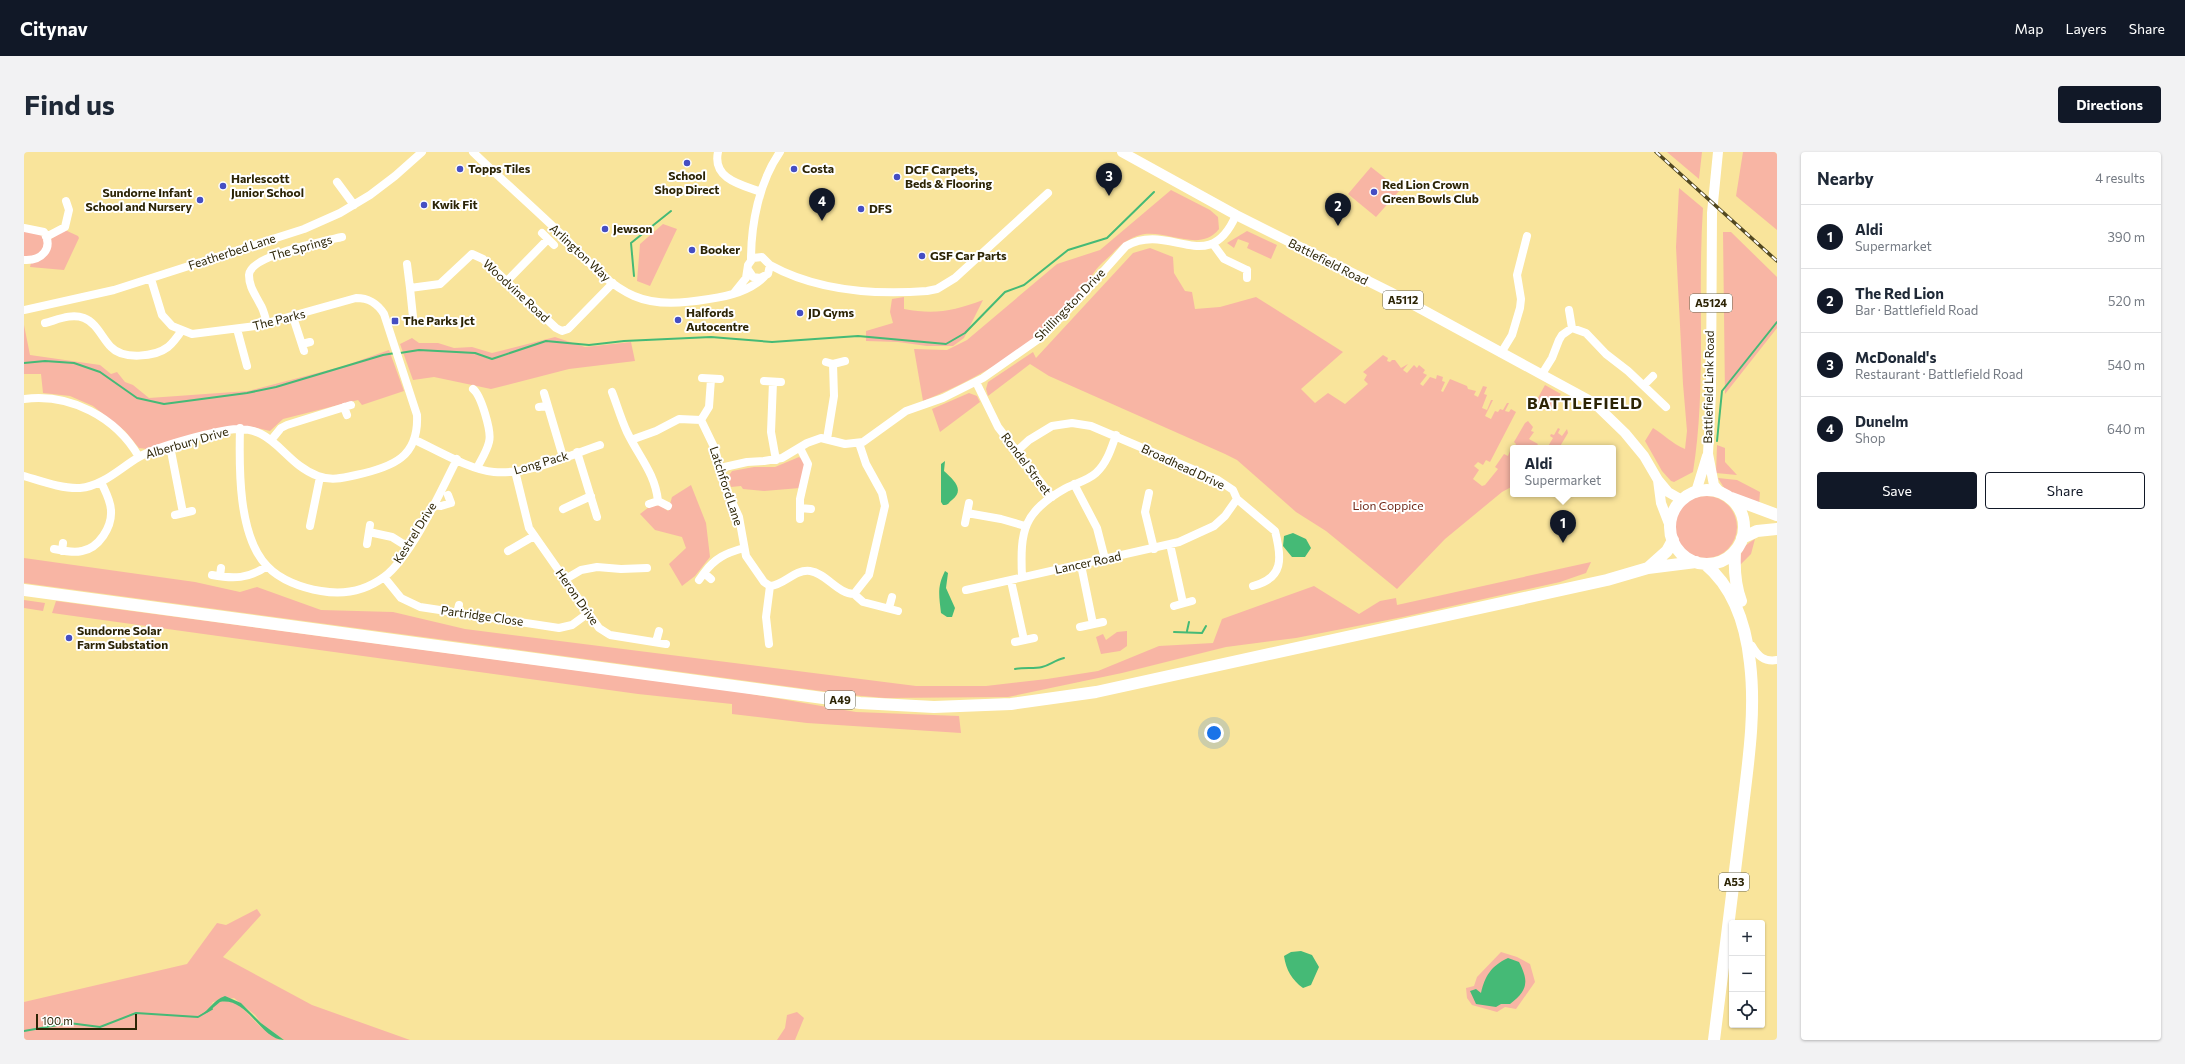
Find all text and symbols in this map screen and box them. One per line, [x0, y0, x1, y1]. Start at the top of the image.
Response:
text: Citynav [20, 17, 88, 40]
text: Map [2015, 20, 2043, 37]
text: Layers [2065, 20, 2107, 37]
text: Share [2129, 20, 2165, 37]
button: Directions [2058, 86, 2161, 123]
text: Find us [24, 87, 115, 121]
marker: School Shop Direct [682, 158, 692, 168]
place label: Topps Tiles [468, 161, 531, 175]
place label: Costa [802, 161, 834, 175]
place label: DCF Carpets, Beds & Flooring [905, 162, 992, 190]
pin: 3 [1096, 163, 1122, 196]
marker: Topps Tiles [455, 164, 465, 174]
marker: Costa [789, 164, 799, 174]
place label: School Shop Direct [655, 168, 719, 196]
text: Nearby [1817, 168, 1874, 189]
text: 4 results [2095, 170, 2145, 186]
place label: Harlescott Junior School [231, 171, 304, 200]
marker: DCF Carpets, Beds & Flooring [892, 172, 902, 182]
place label: Red Lion Crown Green Bowls Club [1382, 177, 1479, 205]
marker: Harlescott Junior School [218, 181, 228, 191]
place label: Sundorne Infant School and Nursery [85, 185, 192, 213]
marker: Red Lion Crown Green Bowls Club [1369, 187, 1379, 197]
pin: 4 [809, 188, 835, 221]
pin: 2 [1325, 193, 1351, 226]
marker: Sundorne Infant School and Nursery [195, 195, 205, 205]
place label: Kwik Fit [432, 197, 478, 211]
marker: Kwik Fit [419, 200, 429, 210]
place label: DFS [869, 201, 892, 215]
marker: DFS [856, 204, 866, 214]
text: Aldi [1855, 220, 1883, 238]
street label: Arlington Way [547, 221, 614, 284]
place label: Jewson [613, 221, 653, 236]
marker: Jewson [600, 224, 610, 234]
text: 1 [1827, 229, 1833, 245]
text: 390 m [2107, 229, 2145, 245]
street label: Featherbed Lane [186, 230, 277, 272]
street label: The Springs [268, 231, 333, 263]
street label: Battlefield Road [1286, 235, 1371, 287]
text: Supermarket [1855, 238, 1932, 254]
place label: Booker [700, 242, 740, 256]
marker: Booker [687, 245, 697, 255]
place label: GSF Car Parts [930, 248, 1007, 262]
marker: GSF Car Parts [917, 251, 927, 261]
street label: Woodvine Road [481, 256, 553, 325]
street label: Shillingston Drive [1031, 265, 1107, 343]
text: The Red Lion [1855, 284, 1944, 302]
road number: A5112 [1383, 291, 1423, 309]
text: 2 [1826, 293, 1834, 309]
text: 520 m [2108, 293, 2145, 309]
road number: A5124 [1690, 294, 1732, 312]
text: Bar · Battlefield Road [1855, 302, 1978, 318]
place label: Halfords Autocentre [686, 305, 749, 333]
place label: JD Gyms [808, 305, 854, 320]
street label: The Parks [251, 306, 307, 332]
marker: JD Gyms [795, 308, 805, 318]
place label: The Parks Jct [403, 313, 475, 328]
marker: Halfords Autocentre [673, 315, 683, 325]
marker: The Parks Jct [390, 316, 400, 326]
street label: Battlefield Link Road [1700, 330, 1716, 444]
text: McDonald's [1855, 348, 1936, 366]
text: 3 [1826, 357, 1834, 373]
text: 540 m [2107, 357, 2145, 373]
text: Restaurant · Battlefield Road [1855, 366, 2023, 382]
district label: BATTLEFIELD [1527, 393, 1643, 412]
text: Dunelm [1855, 412, 1908, 430]
text: 4 [1826, 421, 1834, 437]
text: 640 m [2107, 421, 2145, 437]
street label: Alberbury Drive [144, 424, 230, 461]
street label: Rondel Street [999, 430, 1055, 497]
text: Shop [1855, 430, 1886, 446]
street label: Broadhead Drive [1139, 441, 1227, 492]
street label: Latchford Lane [708, 444, 746, 527]
popup [1510, 445, 1616, 497]
street label: Long Pack [512, 447, 570, 476]
text: Aldi [1525, 454, 1552, 472]
text: Supermarket [1525, 472, 1601, 488]
button: Save [1817, 472, 1977, 509]
button: Share [1985, 472, 2145, 509]
park label: Lion Coppice [1352, 498, 1424, 512]
street label: Kestrel Drive [390, 499, 439, 566]
pin: 1 [1550, 510, 1576, 543]
street label: Lancer Road [1053, 548, 1122, 576]
street label: Heron Drive [553, 566, 602, 627]
street label: Partridge Close [440, 602, 524, 628]
place label: Sundorne Solar Farm Substation [77, 623, 168, 651]
marker: Sundorne Solar Farm Substation [64, 633, 74, 643]
road number: A49 [825, 691, 855, 709]
your location [1204, 723, 1224, 743]
road number: A53 [1719, 873, 1749, 891]
map controls [1729, 920, 1765, 1028]
button: + [1729, 920, 1765, 956]
button: − [1729, 956, 1765, 992]
button: locate [1729, 992, 1765, 1028]
scale bar [36, 1012, 137, 1031]
text: 100 m [42, 1014, 73, 1027]

